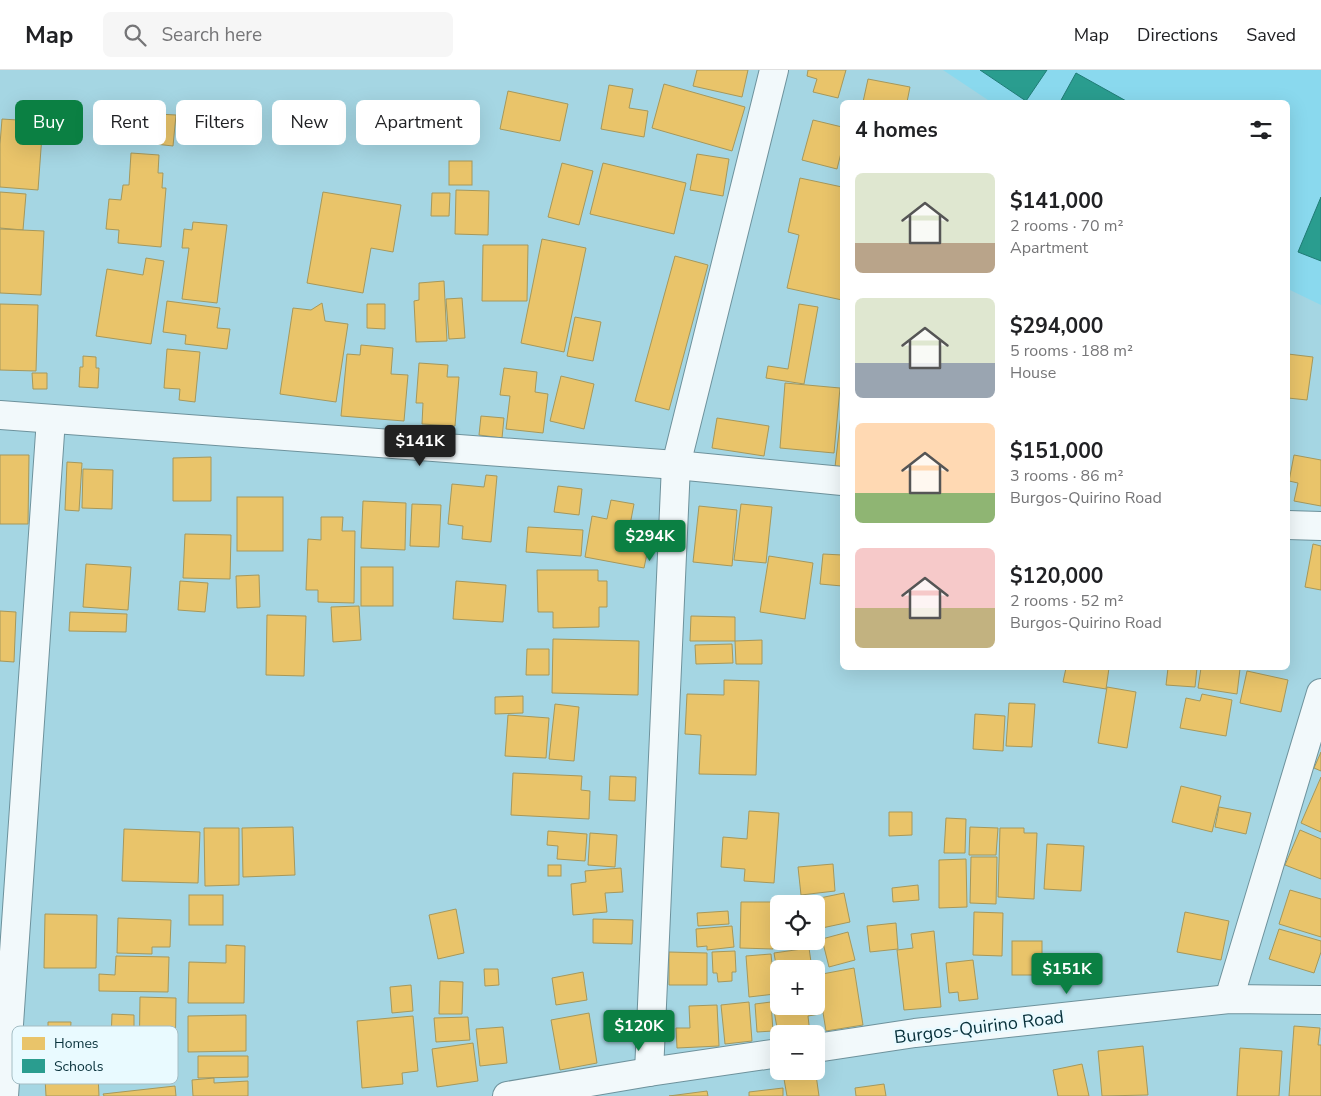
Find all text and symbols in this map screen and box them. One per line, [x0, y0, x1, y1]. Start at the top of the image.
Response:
search box [103, 12, 453, 57]
text: Map [25, 19, 73, 51]
icon: search [121, 21, 149, 49]
text: Search here [161, 22, 262, 48]
text: Map [1074, 23, 1109, 47]
text: Directions [1137, 23, 1218, 47]
text: Saved [1246, 23, 1296, 47]
chip: Buy [15, 100, 83, 145]
chip: Rent [93, 100, 166, 145]
chip: Filters [176, 100, 262, 145]
chip: New [272, 100, 346, 145]
chip: Apartment [356, 100, 480, 145]
text: 4 homes [855, 116, 938, 144]
icon: filters [1247, 116, 1275, 144]
text: $141,000 [1010, 187, 1103, 215]
icon: home [895, 193, 955, 253]
text: 2 rooms · 70 m² [1010, 215, 1123, 237]
text: Apartment [1010, 237, 1088, 259]
text: $294,000 [1010, 312, 1103, 340]
icon: home [895, 318, 955, 378]
text: 5 rooms · 188 m² [1010, 340, 1133, 362]
text: House [1010, 362, 1056, 384]
pin: $141K [385, 424, 455, 467]
text: $141K [395, 430, 445, 452]
text: $151,000 [1010, 437, 1103, 465]
icon: home [895, 443, 955, 503]
text: 3 rooms · 86 m² [1010, 465, 1123, 487]
text: Burgos-Quirino Road [1010, 487, 1162, 509]
pin: $294K [615, 520, 685, 562]
text: $294K [625, 525, 675, 547]
text: $120,000 [1010, 562, 1103, 590]
icon: home [895, 568, 955, 628]
text: 2 rooms · 52 m² [1010, 590, 1123, 612]
text: Burgos-Quirino Road [1010, 612, 1162, 634]
map controls [770, 895, 825, 1080]
button: locate [770, 895, 825, 950]
pin: $151K [1032, 952, 1102, 995]
text: $151K [1042, 958, 1092, 980]
button: + [770, 960, 825, 1015]
street label: Burgos-Quirino Road [893, 1005, 1065, 1049]
pin: $120K [604, 1010, 674, 1052]
text: $120K [614, 1015, 664, 1037]
button: − [770, 1025, 825, 1080]
legend [12, 1026, 178, 1084]
text: Homes [54, 1034, 99, 1053]
text: Schools [54, 1057, 104, 1076]

